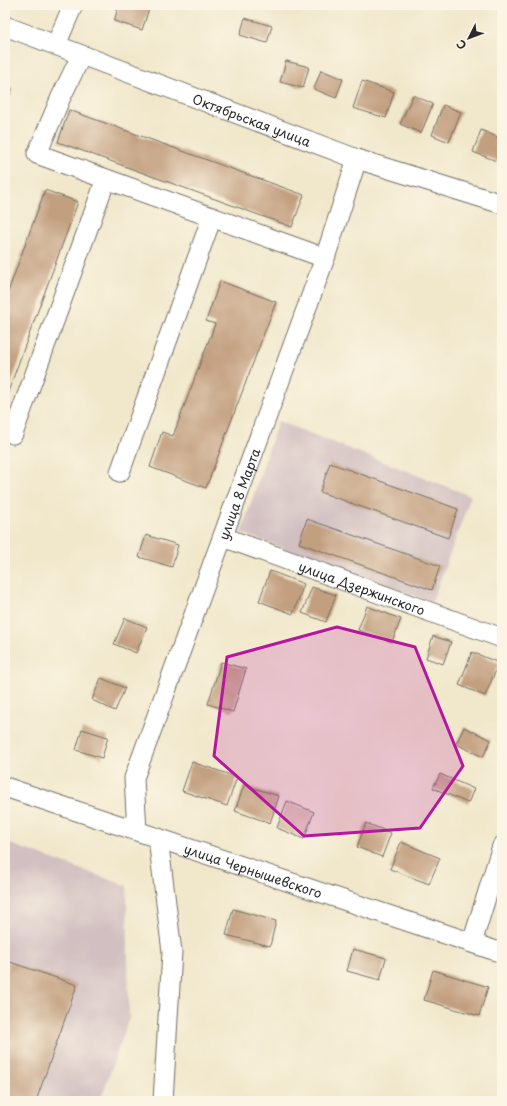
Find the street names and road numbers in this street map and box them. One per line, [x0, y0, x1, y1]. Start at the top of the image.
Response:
street label: Октябрьская улица [190, 88, 315, 151]
street label: улица 8 Марта [213, 445, 264, 542]
street label: улица Дзержинского [296, 556, 428, 619]
street label: улица Чернышевского [182, 838, 325, 902]

